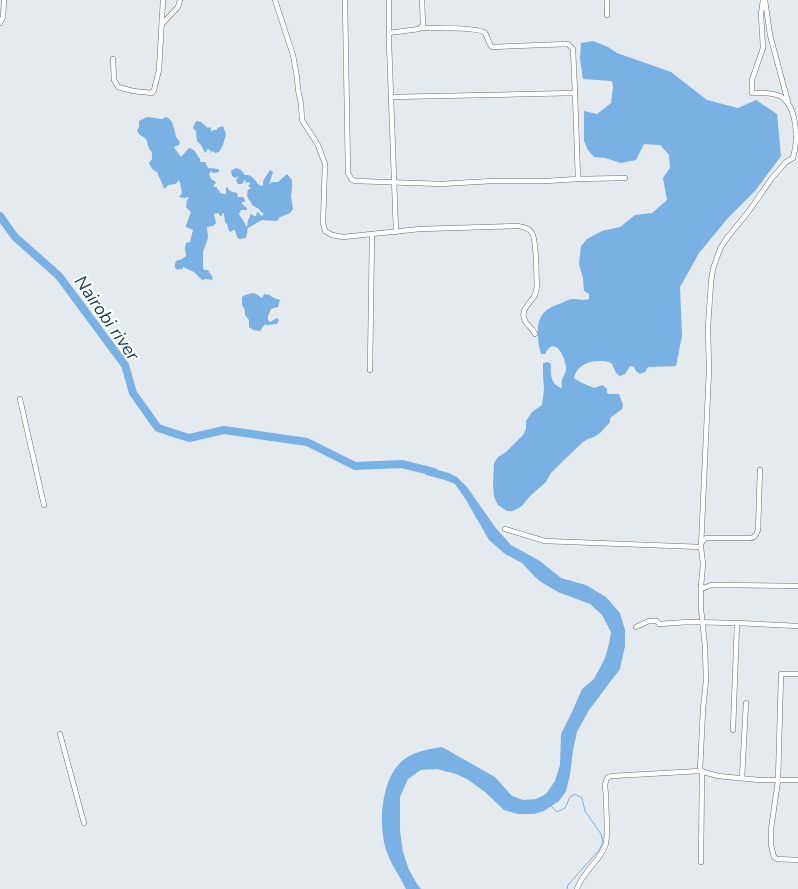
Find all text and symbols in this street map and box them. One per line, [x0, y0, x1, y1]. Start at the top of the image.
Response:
water label: Nairobi river [69, 271, 145, 366]

